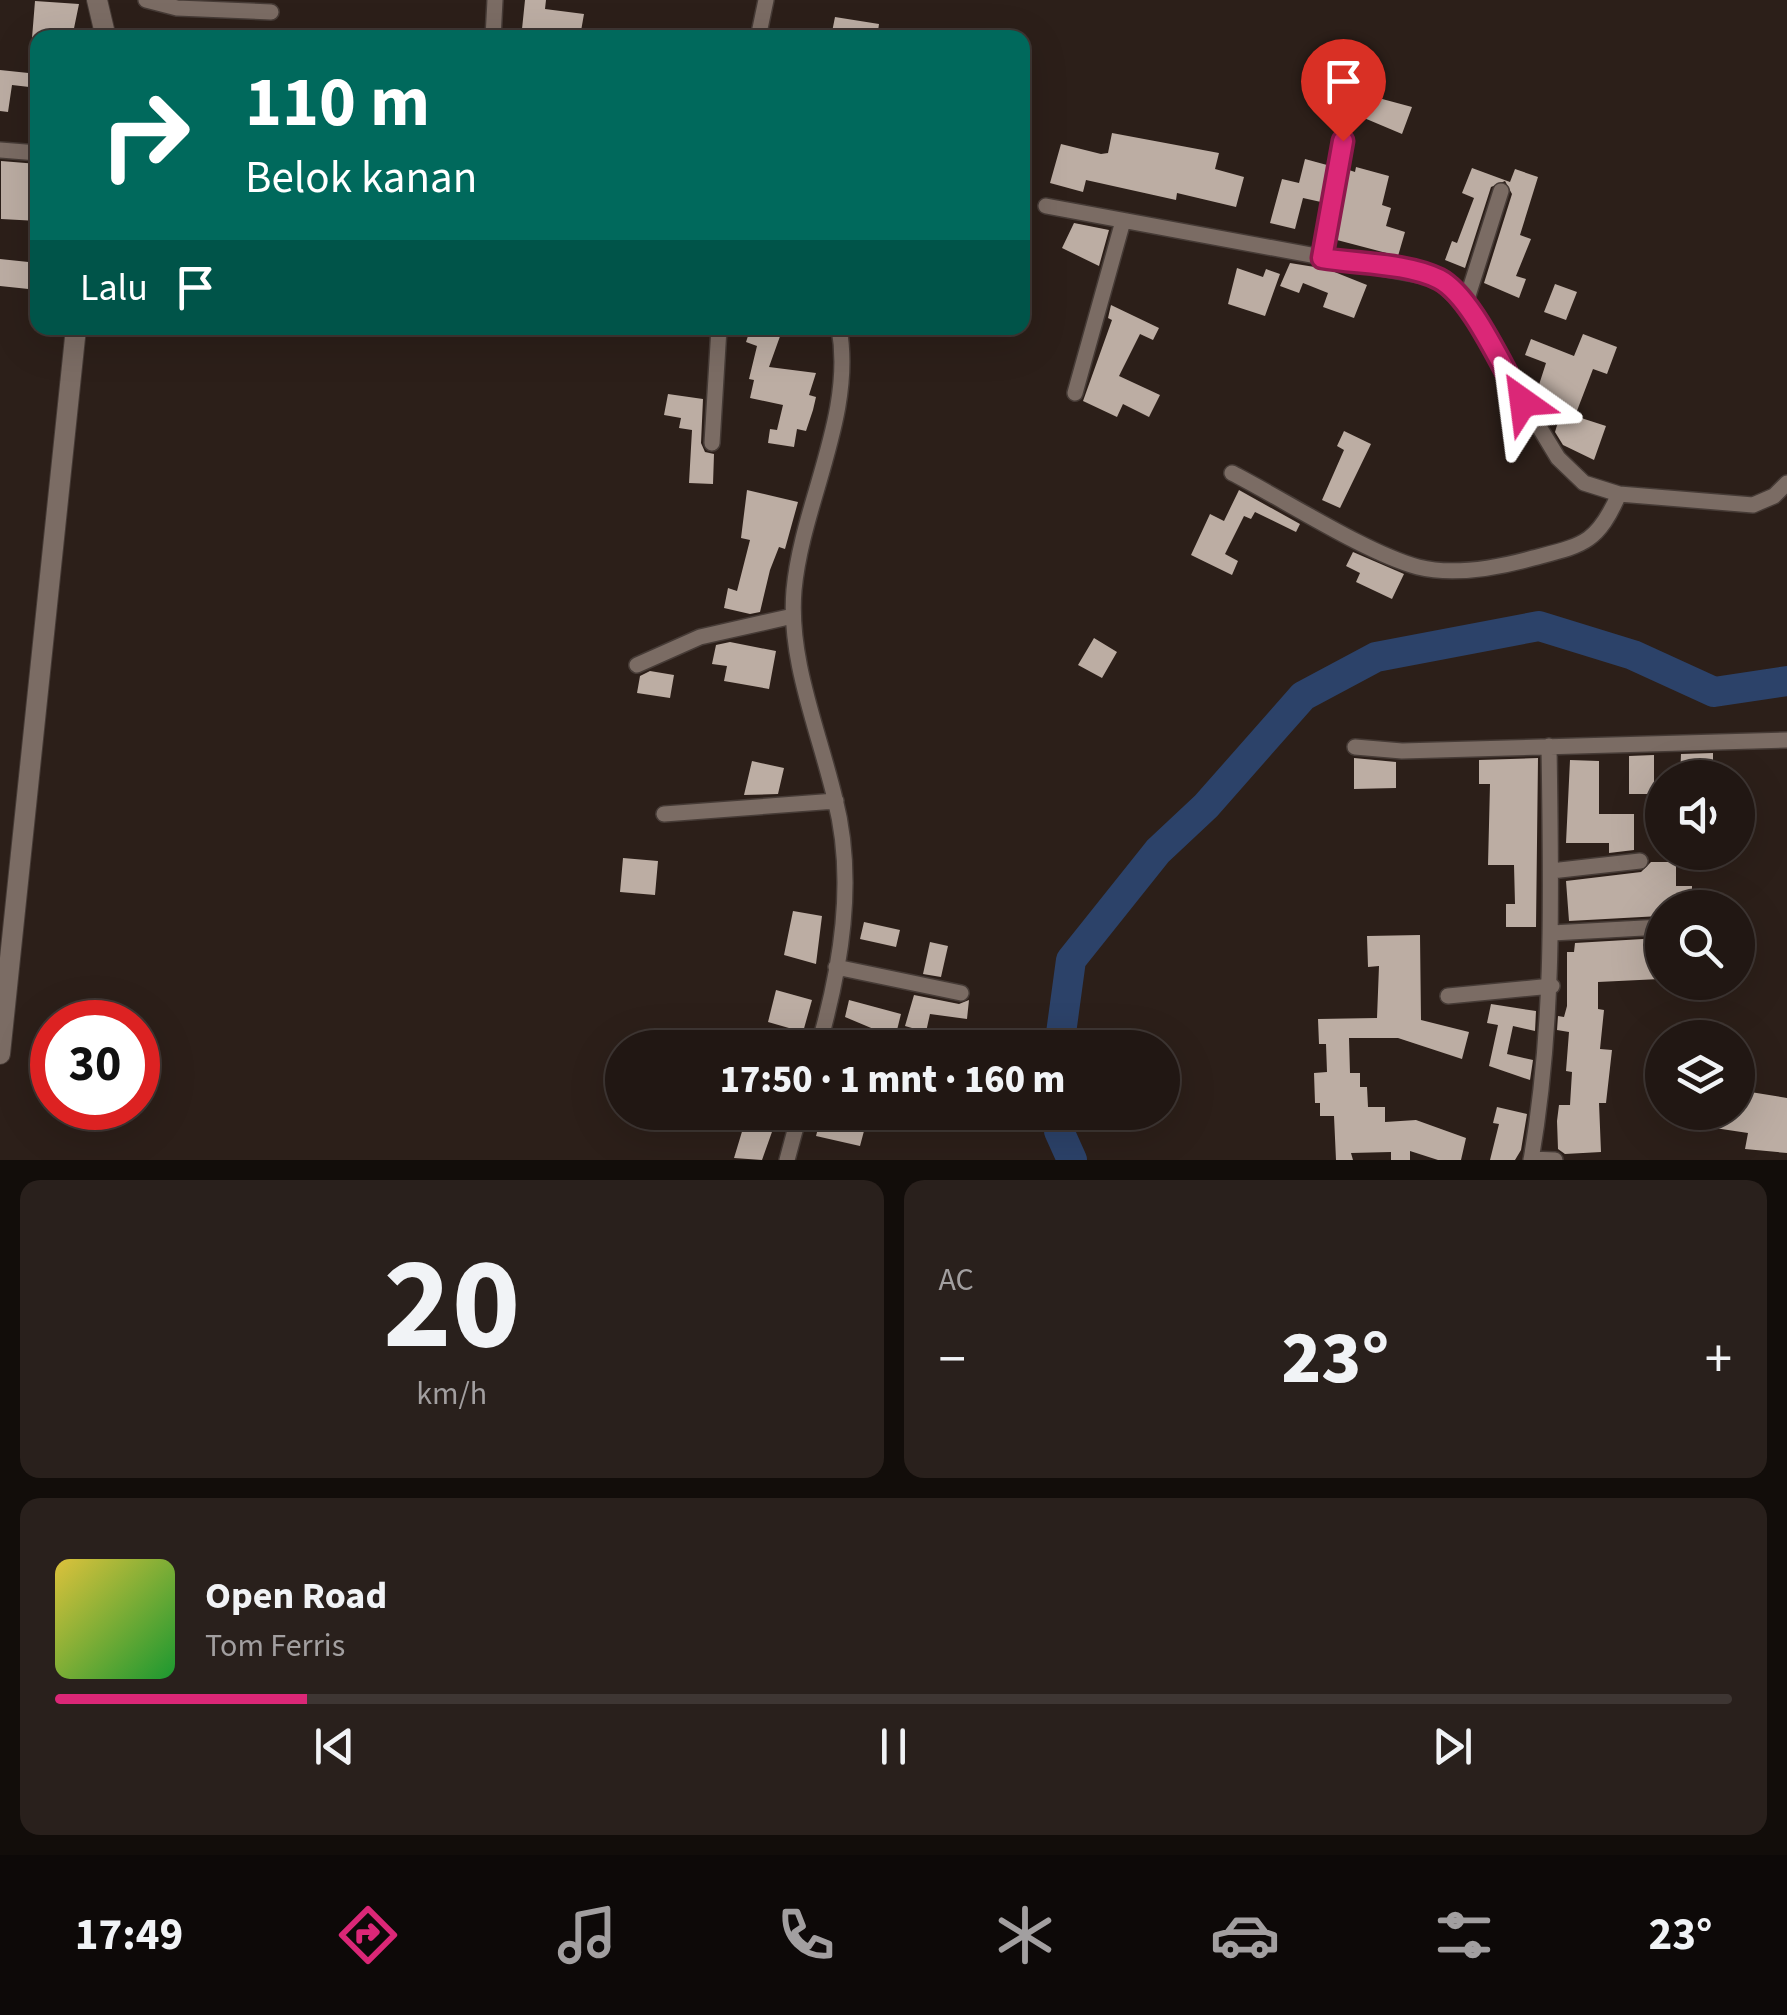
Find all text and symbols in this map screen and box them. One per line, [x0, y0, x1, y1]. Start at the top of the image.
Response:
pin [1301, 39, 1386, 142]
text: 110 m [245, 53, 430, 153]
icon: arrive [1316, 54, 1371, 109]
icon: right [80, 70, 210, 200]
text: Belok kanan [245, 146, 477, 210]
icon: arrive [168, 260, 223, 315]
text: Lalu [80, 261, 148, 315]
position arrow [1471, 350, 1575, 454]
map controls [1645, 760, 1755, 1130]
button: sound [1645, 760, 1755, 870]
button: search [1645, 890, 1755, 1000]
speed limit sign: 30 [30, 1000, 160, 1130]
button: layers [1645, 1020, 1755, 1130]
text: 17:50 · 1 mnt · 160 m [720, 1053, 1065, 1107]
text: 20 [383, 1213, 520, 1398]
text: AC [939, 1257, 974, 1303]
text: 23° [1281, 1305, 1389, 1412]
text: − [939, 1321, 966, 1399]
text: + [1705, 1321, 1732, 1399]
text: km/h [416, 1371, 487, 1417]
text: Open Road [205, 1569, 387, 1623]
text: Tom Ferris [205, 1623, 345, 1669]
icon: previous [307, 1719, 362, 1774]
icon: pause [866, 1719, 921, 1774]
icon: next [1425, 1719, 1480, 1774]
icon: directions [333, 1900, 403, 1970]
icon: music [552, 1900, 622, 1970]
icon: phone [771, 1900, 841, 1970]
icon: climate [990, 1900, 1060, 1970]
icon: car [1210, 1900, 1280, 1970]
icon: filters [1429, 1900, 1499, 1970]
text: 17:49 [75, 1903, 183, 1967]
text: 23° [1648, 1903, 1712, 1967]

